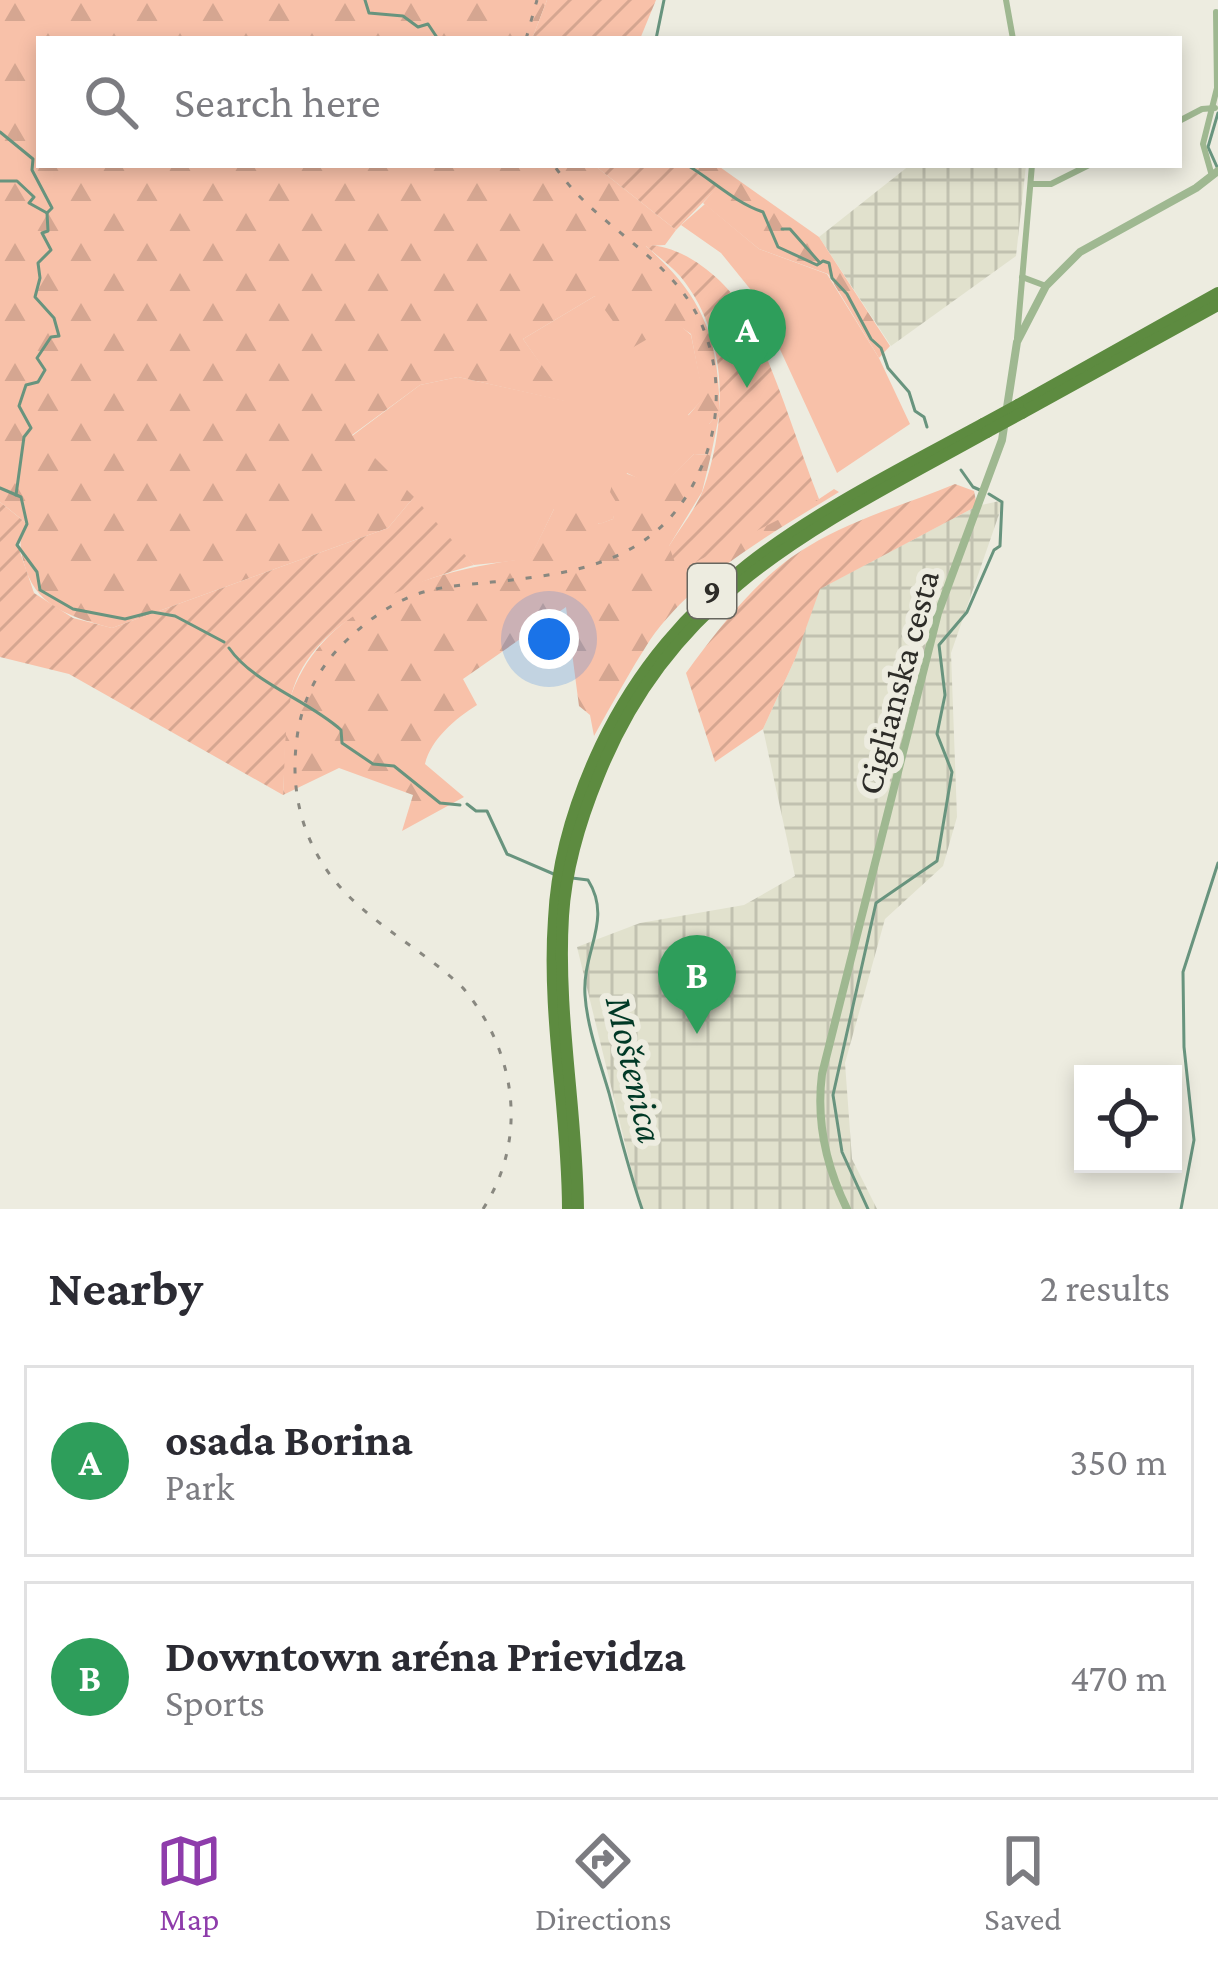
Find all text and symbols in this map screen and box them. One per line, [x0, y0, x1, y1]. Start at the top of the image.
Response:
search box [36, 36, 1182, 168]
icon: search [78, 69, 144, 135]
text: Search here [174, 77, 381, 127]
pin: A [708, 289, 786, 388]
road number: 9 [688, 564, 736, 618]
street label: Ciglianska cesta [849, 566, 947, 799]
your location [519, 609, 579, 669]
pin: B [658, 935, 736, 1034]
water label: Moštenica [598, 990, 673, 1147]
map controls [1074, 1065, 1182, 1173]
button: locate [1074, 1065, 1182, 1173]
text: Nearby [48, 1259, 203, 1316]
text: 2 results [1040, 1266, 1170, 1309]
text: osada Borina [165, 1415, 413, 1465]
text: A [78, 1440, 102, 1483]
text: 350 m [1069, 1440, 1167, 1483]
text: Park [165, 1465, 234, 1508]
text: Downtown aréna Prievidza [165, 1631, 686, 1681]
text: B [79, 1656, 101, 1699]
text: 470 m [1070, 1656, 1167, 1699]
text: Sports [165, 1681, 265, 1724]
tab: Map [156, 1828, 222, 1937]
tab: Directions [535, 1828, 672, 1937]
tab: Saved [984, 1828, 1062, 1937]

